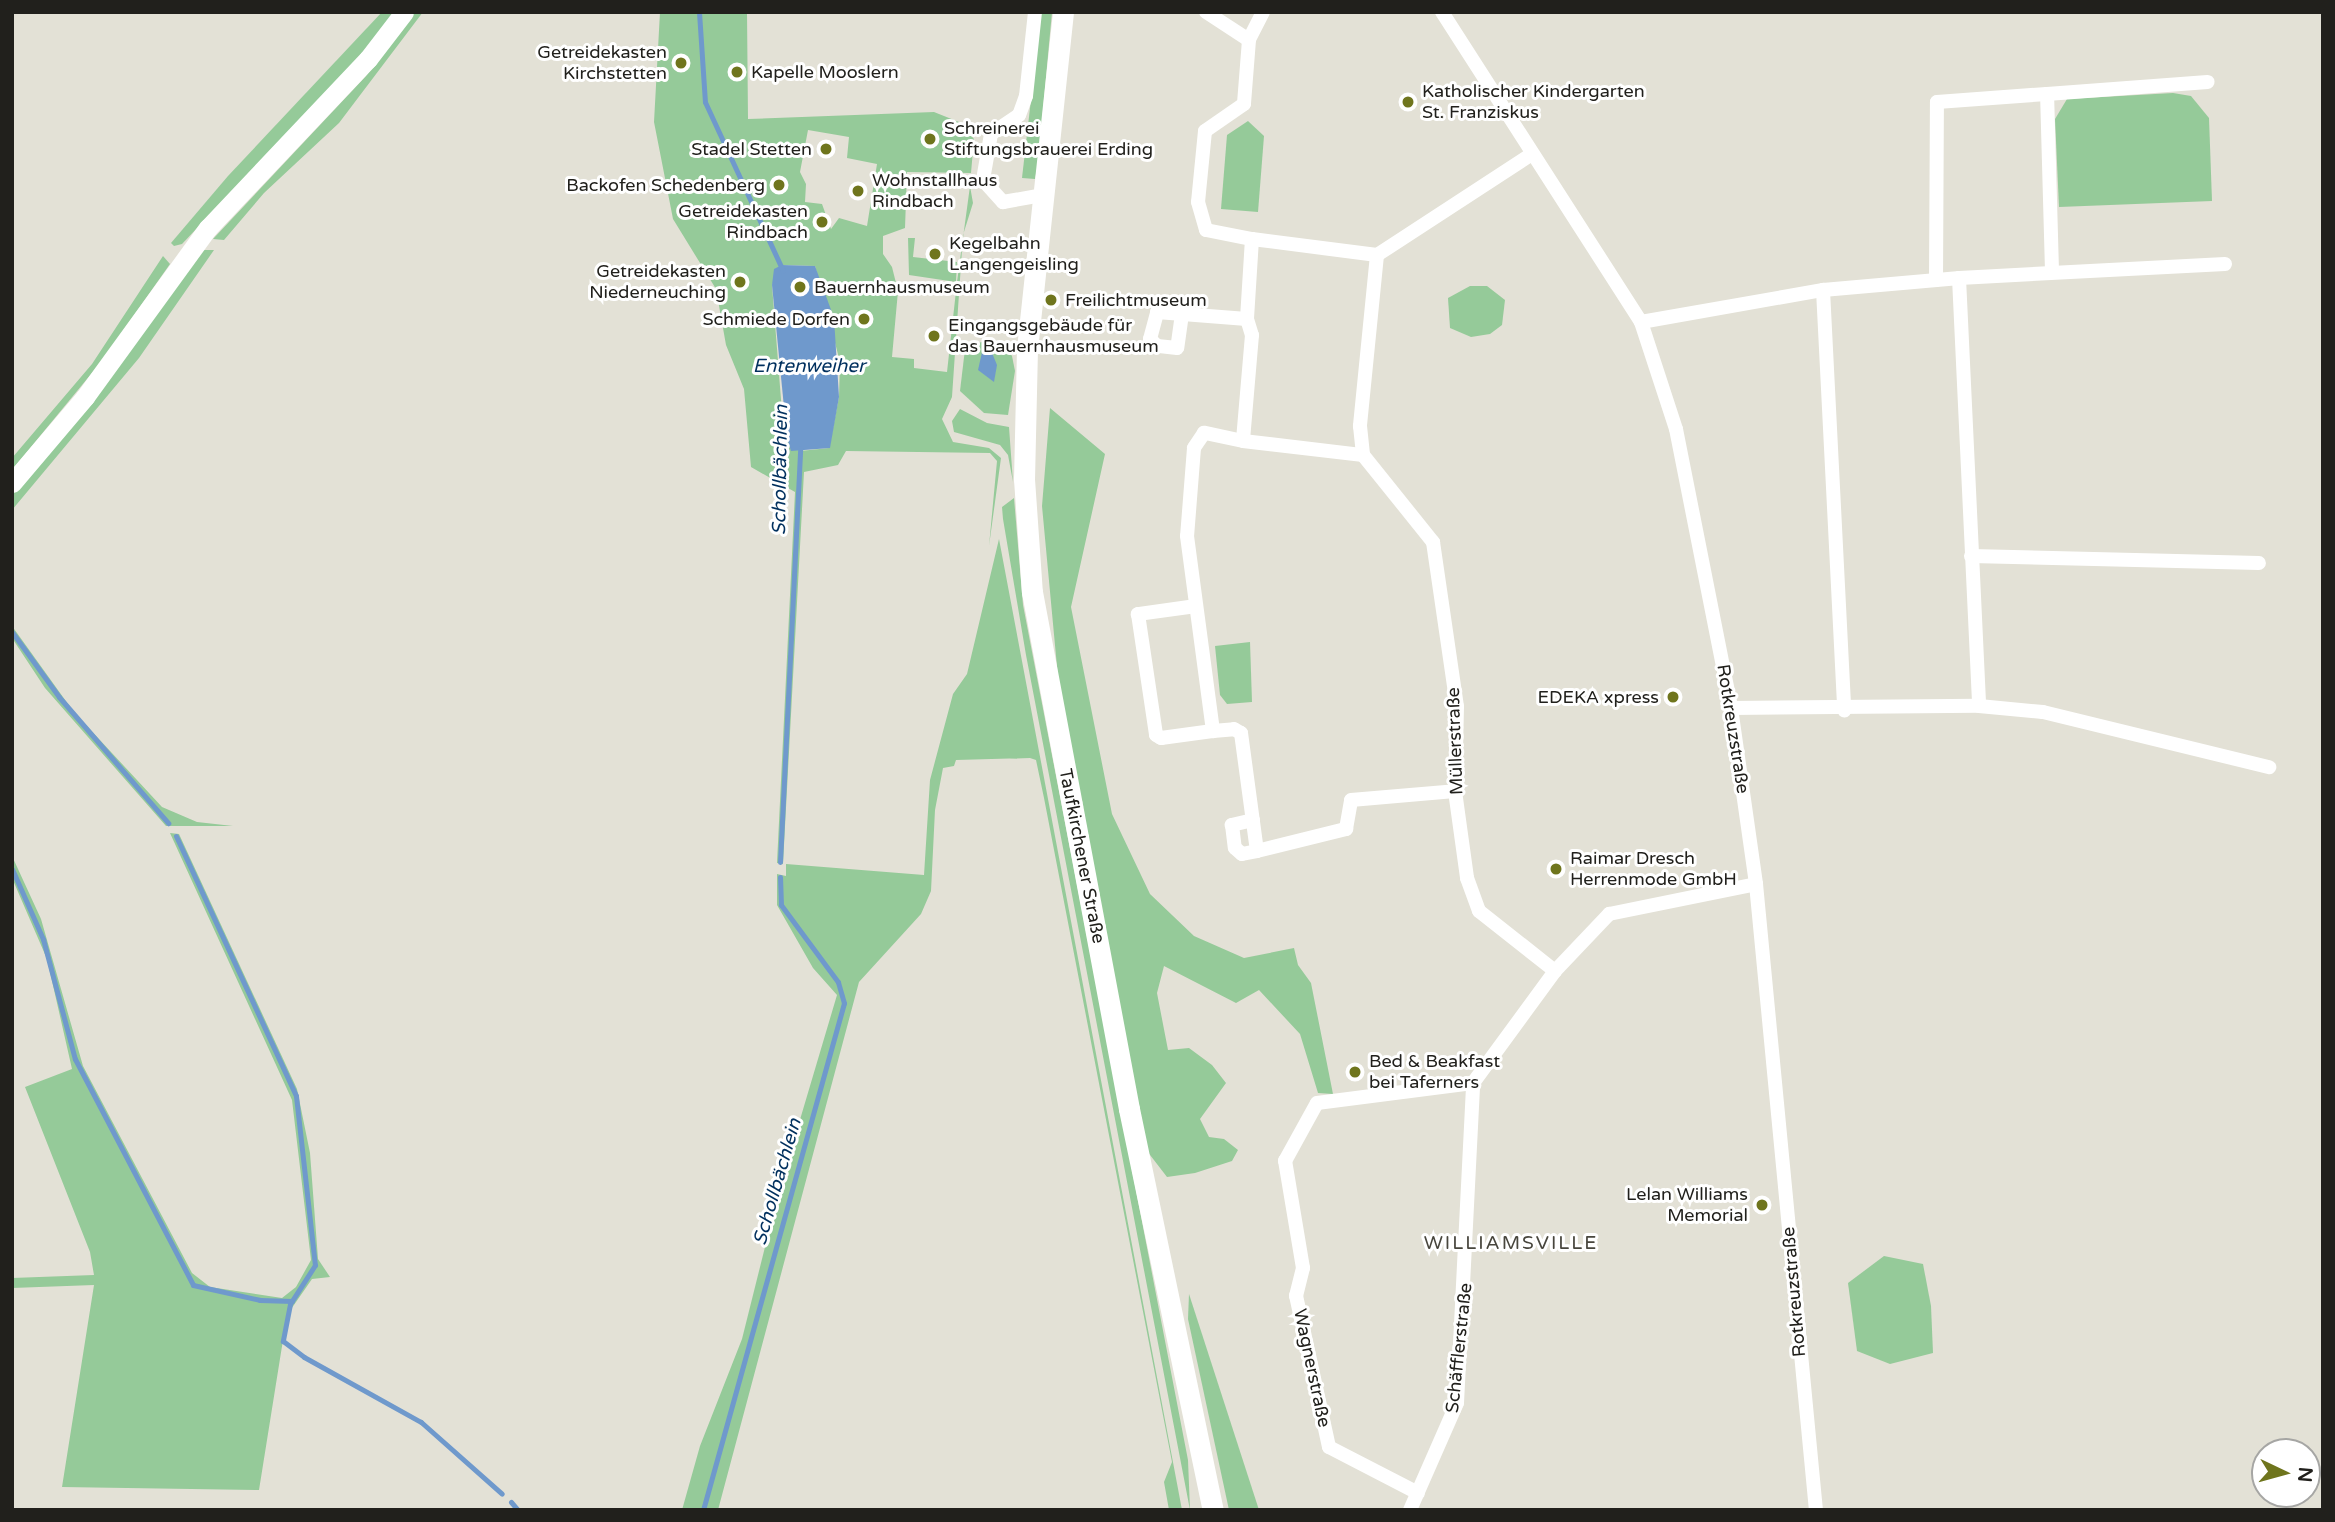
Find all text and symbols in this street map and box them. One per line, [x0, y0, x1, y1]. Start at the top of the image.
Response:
place label: Getreidekasten Kirchstetten [537, 42, 667, 84]
marker: Getreidekasten Kirchstetten [673, 55, 689, 71]
place label: Kapelle Mooslern [751, 61, 899, 83]
marker: Kapelle Mooslern [729, 64, 745, 80]
place label: Katholischer Kindergarten St. Franziskus [1422, 81, 1645, 124]
marker: Katholischer Kindergarten St. Franziskus [1400, 94, 1416, 110]
place label: Schreinerei Stiftungsbrauerei Erding [944, 118, 1153, 160]
marker: Schreinerei Stiftungsbrauerei Erding [922, 131, 938, 147]
place label: Stadel Stetten [691, 138, 812, 160]
marker: Stadel Stetten [818, 141, 834, 157]
place label: Wohnstallhaus Rindbach [872, 170, 997, 212]
place label: Backofen Schedenberg [566, 174, 765, 196]
marker: Backofen Schedenberg [771, 177, 787, 193]
marker: Wohnstallhaus Rindbach [850, 183, 866, 199]
place label: Getreidekasten Rindbach [678, 201, 808, 244]
marker: Getreidekasten Rindbach [814, 214, 830, 230]
place label: Kegelbahn Langengeisling [949, 233, 1079, 276]
marker: Kegelbahn Langengeisling [927, 246, 943, 262]
place label: Getreidekasten Niederneuching [589, 261, 726, 304]
marker: Getreidekasten Niederneuching [732, 274, 748, 290]
place label: Bauernhausmuseum [814, 276, 990, 298]
marker: Bauernhausmuseum [792, 279, 808, 295]
place label: Freilichtmuseum [1065, 289, 1207, 311]
marker: Freilichtmuseum [1043, 292, 1059, 308]
place label: Schmiede Dorfen [702, 308, 850, 330]
marker: Schmiede Dorfen [856, 311, 872, 327]
place label: Eingangsgebäude für das Bauernhausmuseum [948, 315, 1159, 358]
marker: Eingangsgebäude für das Bauernhausmuseum [926, 328, 942, 344]
water label: Entenweiher [753, 356, 865, 378]
water label: Schollbächlein [768, 405, 794, 535]
street label: Rotkreuzstraße [1712, 663, 1754, 795]
place label: EDEKA xpress [1538, 686, 1659, 708]
street label: Müllerstraße [1442, 687, 1468, 795]
marker: EDEKA xpress [1665, 689, 1681, 705]
street label: Taufkirchener Straße [1054, 767, 1110, 945]
place label: Raimar Dresch Herrenmode GmbH [1570, 848, 1737, 890]
marker: Raimar Dresch Herrenmode GmbH [1548, 861, 1564, 877]
place label: Bed & Beakfast bei Taferners [1369, 1051, 1500, 1094]
marker: Bed & Beakfast bei Taferners [1347, 1064, 1363, 1080]
water label: Schollbächlein [749, 1116, 807, 1248]
place label: Lelan Williams Memorial [1626, 1184, 1748, 1226]
marker: Lelan Williams Memorial [1754, 1197, 1770, 1213]
street label: Rotkreuzstraße [1778, 1226, 1810, 1358]
district label: WILLIAMSVILLE [1425, 1233, 1597, 1255]
street label: Schäfflerstraße [1441, 1282, 1477, 1414]
street label: Wagnerstraße [1289, 1307, 1335, 1429]
north arrow [2251, 1438, 2321, 1508]
text: N [2293, 1466, 2317, 1483]

